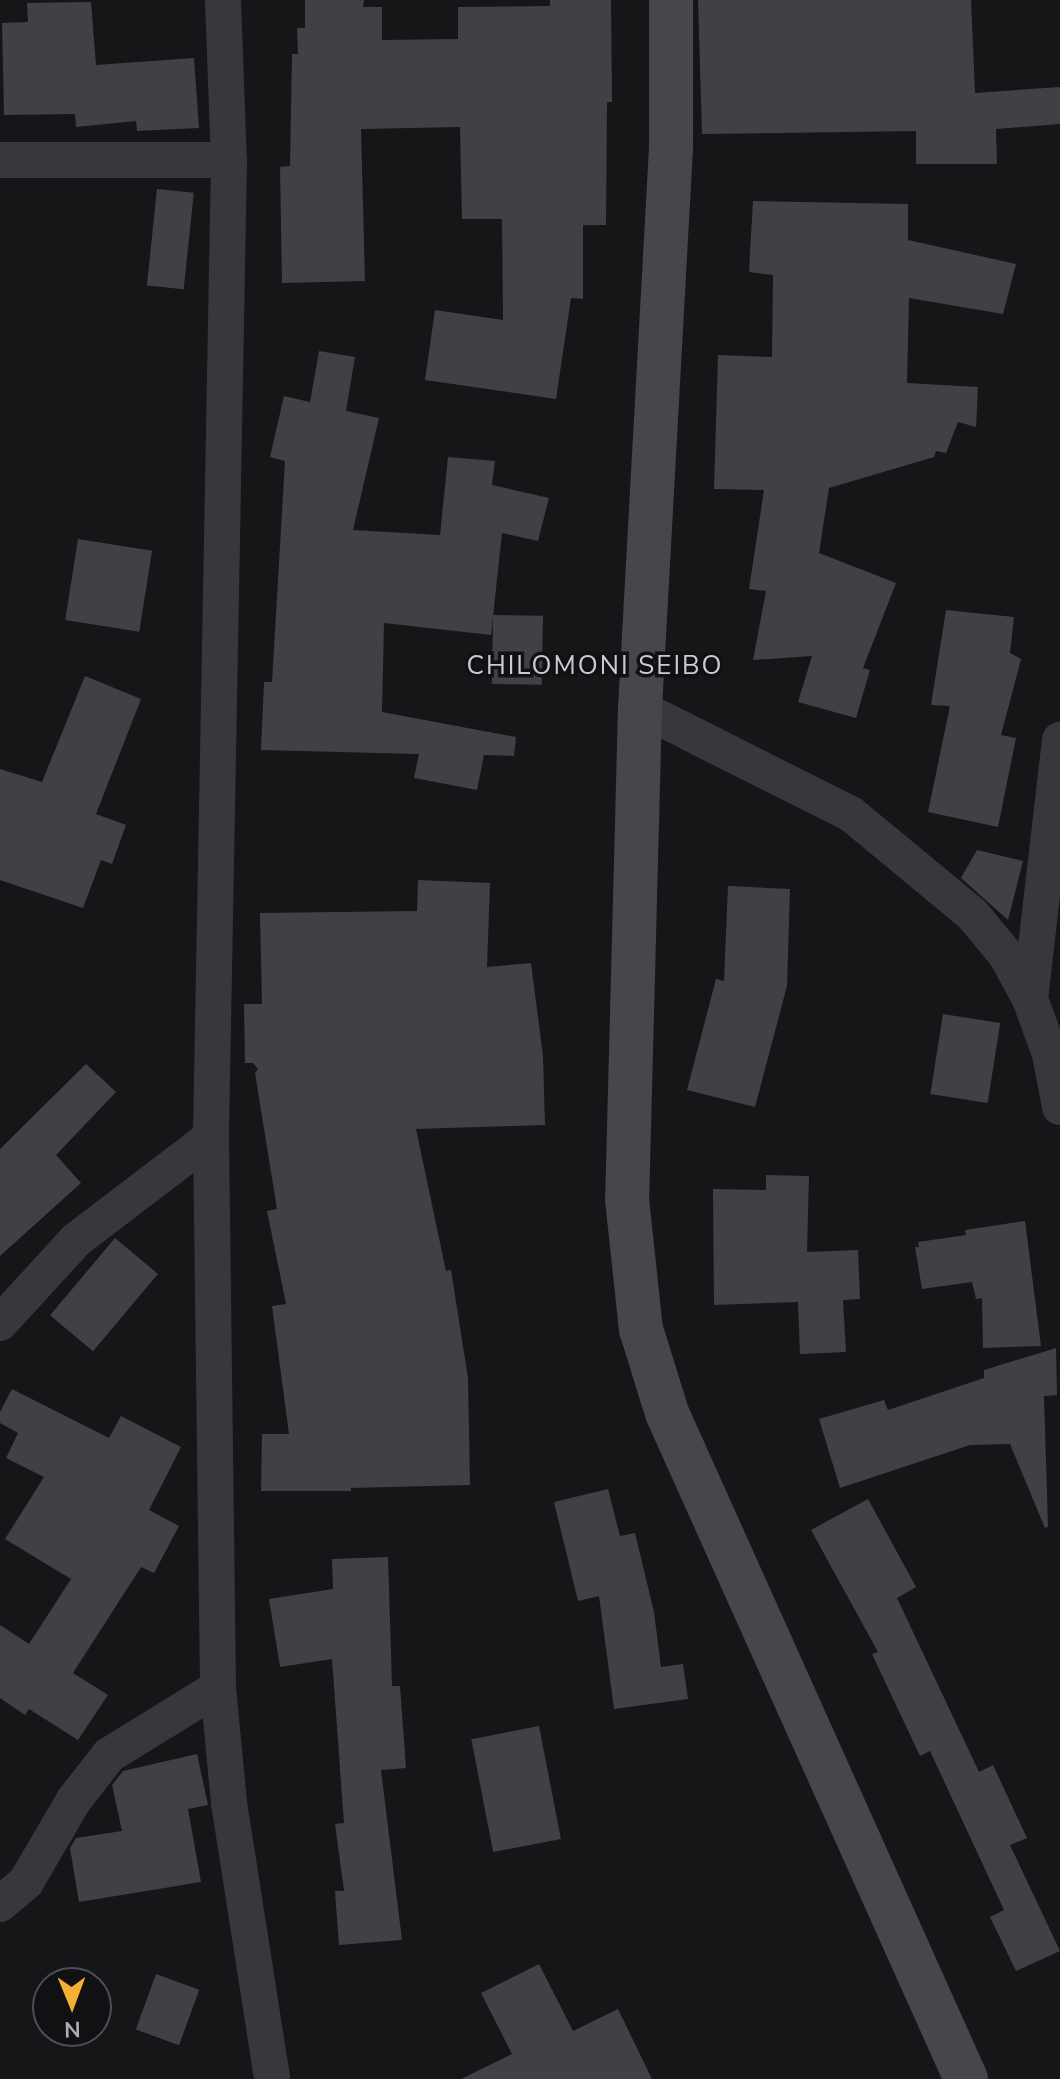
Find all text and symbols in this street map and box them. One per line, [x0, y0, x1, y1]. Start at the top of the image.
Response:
district label: CHILOMONI SEIBO [466, 650, 724, 682]
north arrow [32, 1967, 112, 2047]
text: N [64, 2014, 81, 2044]

